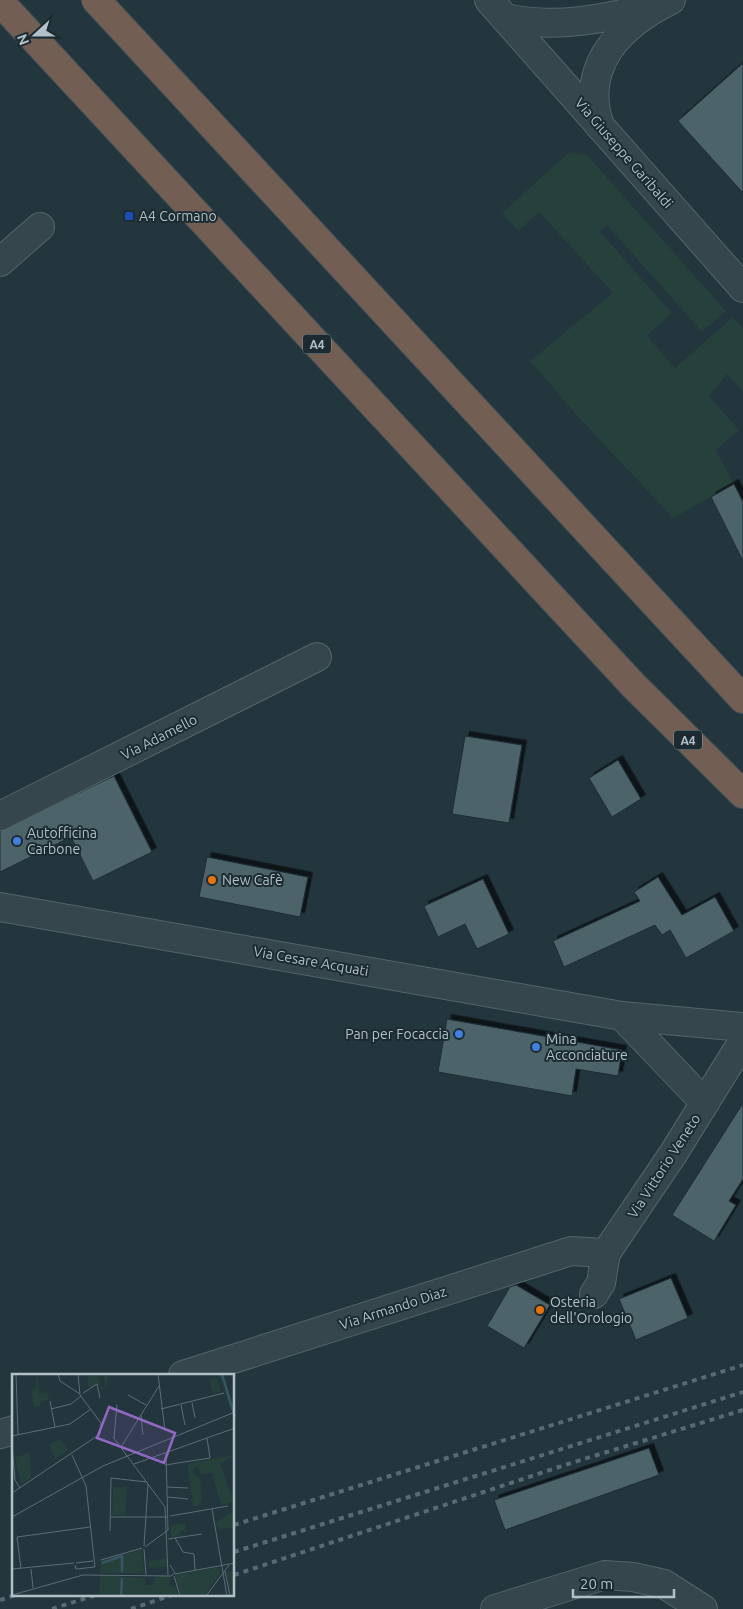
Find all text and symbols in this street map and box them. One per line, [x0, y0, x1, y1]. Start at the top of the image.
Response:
north arrow [10, 10, 60, 60]
text: N [14, 32, 32, 47]
street label: Via Giuseppe Garibaldi [572, 95, 676, 211]
place label: A4 Cormano [139, 208, 217, 224]
marker: A4 Cormano [123, 210, 135, 222]
road number: A4 [303, 334, 331, 354]
street label: Via Adamello [118, 711, 200, 763]
road number: A4 [674, 730, 702, 750]
place label: Autofficina Carbone [27, 825, 97, 857]
marker: Autofficina Carbone [11, 835, 23, 847]
place label: New Cafè [222, 872, 283, 888]
marker: New Cafè [206, 874, 218, 886]
street label: Via Cesare Acquati [252, 943, 370, 979]
place label: Pan per Focaccia [345, 1026, 449, 1042]
marker: Pan per Focaccia [453, 1028, 465, 1040]
place label: Mina Acconciature [546, 1031, 628, 1063]
marker: Mina Acconciature [530, 1041, 542, 1053]
street label: Via Vittorio Veneto [624, 1111, 704, 1221]
street label: Via Armando Diaz [338, 1283, 448, 1333]
place label: Osteria dell'Orologio [550, 1294, 632, 1326]
marker: Osteria dell'Orologio [534, 1304, 546, 1316]
inset map [12, 1374, 235, 1596]
scale bar [573, 1566, 674, 1598]
text: 20 m [580, 1575, 613, 1592]

